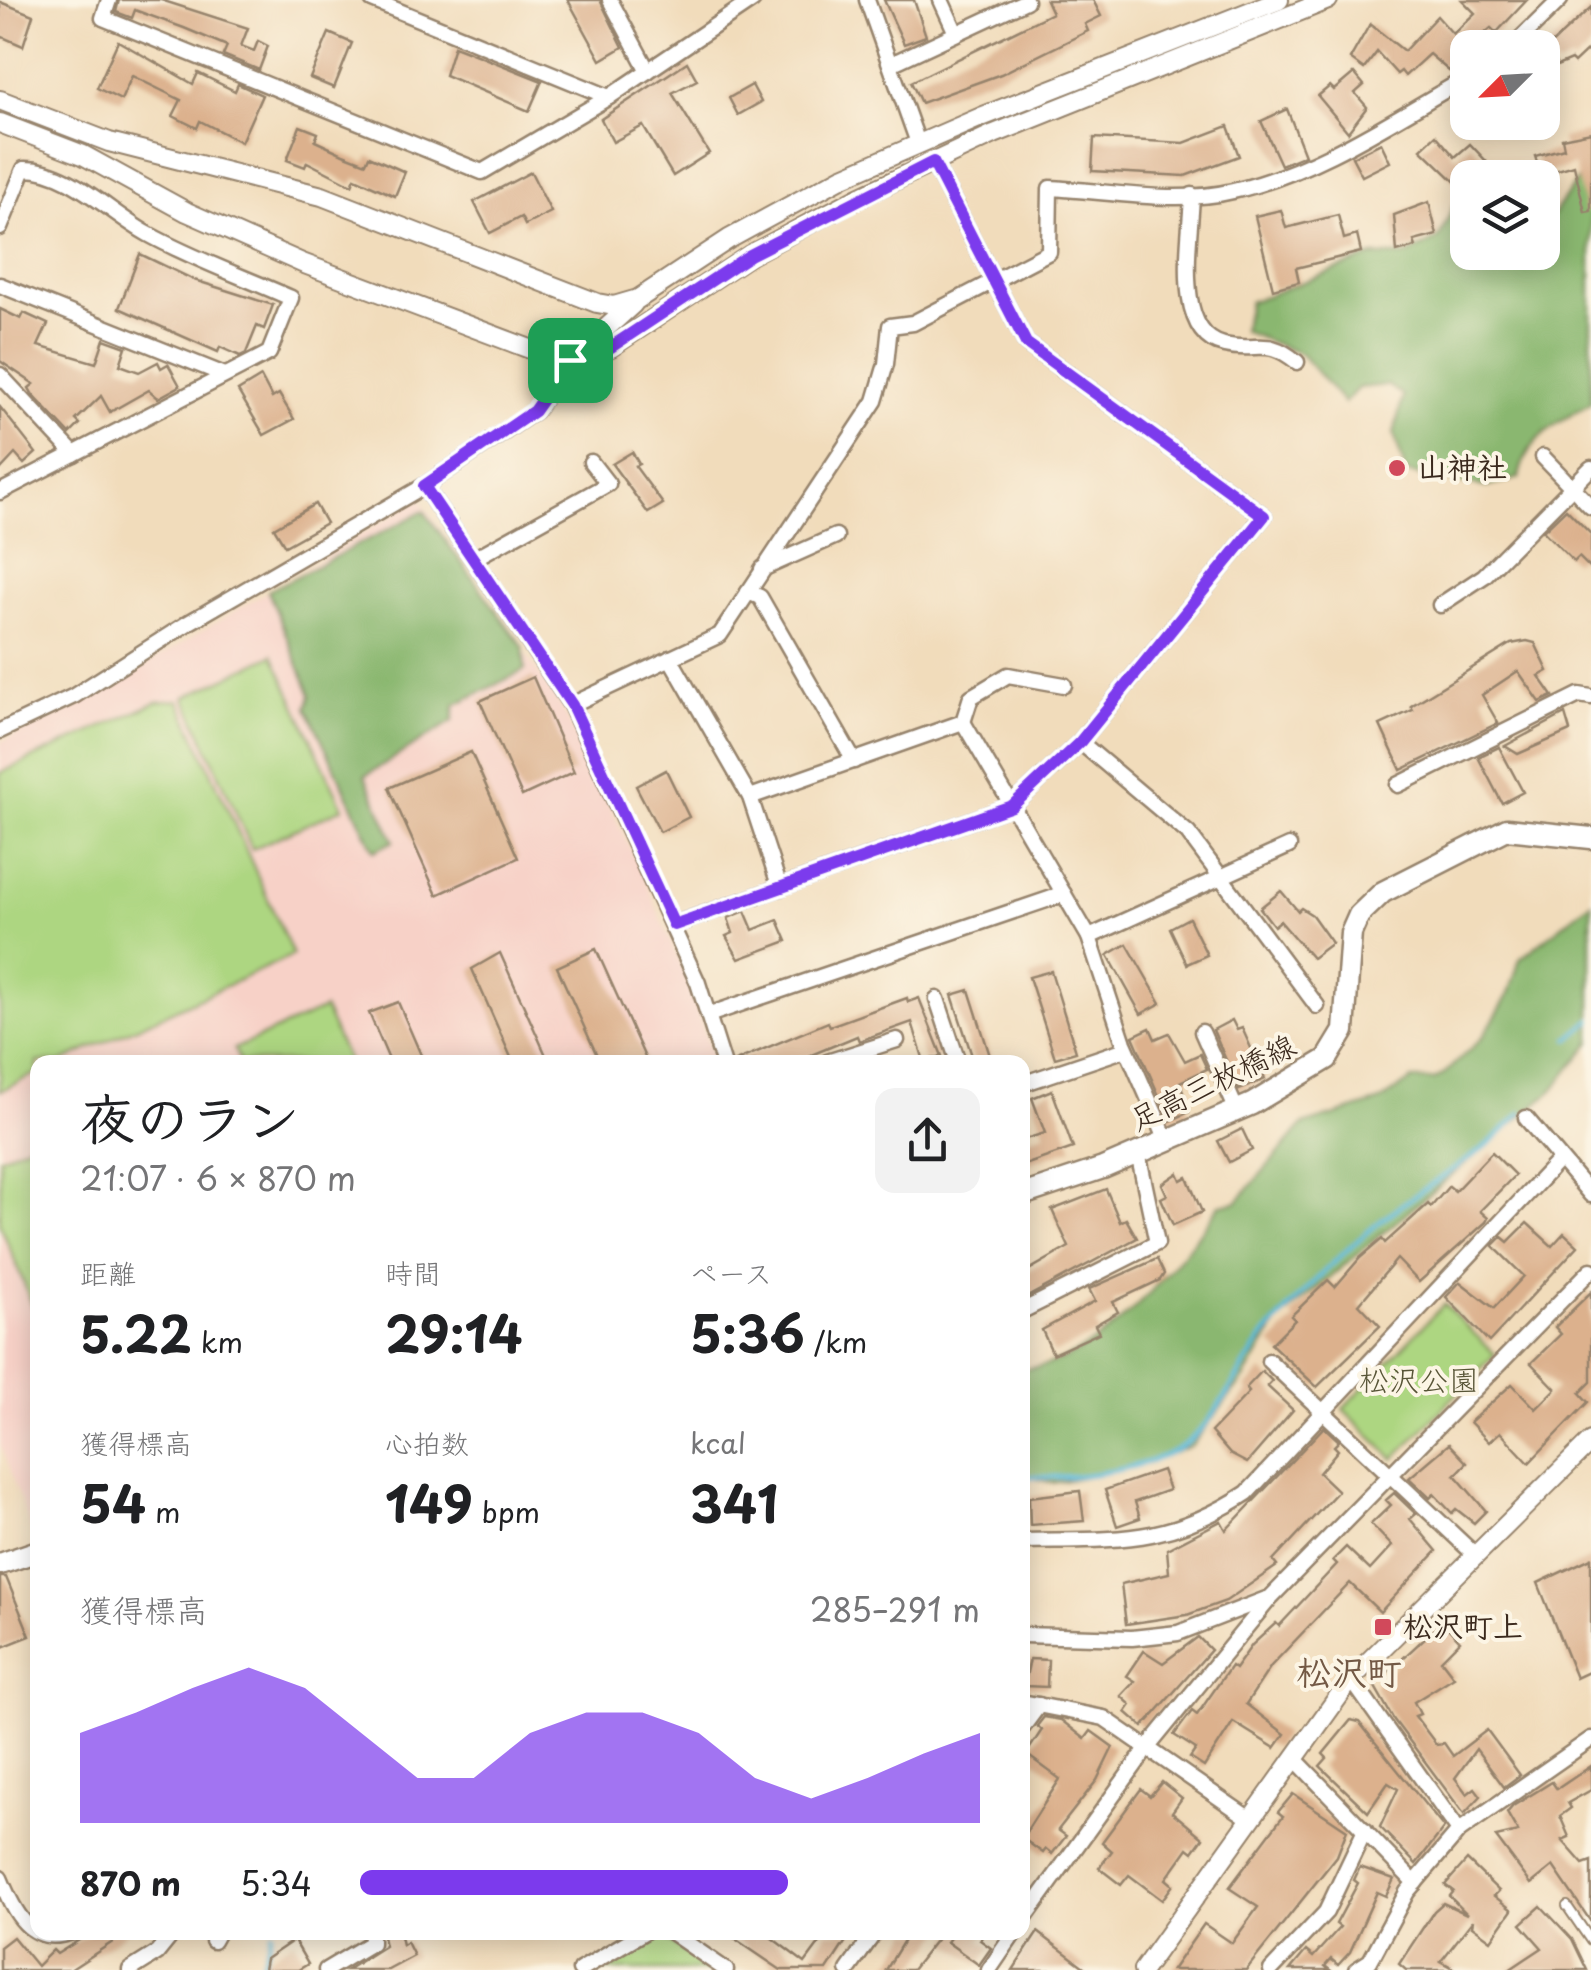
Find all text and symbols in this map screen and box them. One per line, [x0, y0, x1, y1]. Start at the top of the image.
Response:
north arrow [1450, 30, 1560, 140]
map controls [1450, 30, 1560, 270]
button: layers [1450, 160, 1560, 270]
pin [528, 318, 613, 403]
icon: arrive [543, 333, 598, 388]
place label: 山神社 [1417, 443, 1507, 488]
marker: 山神社 [1386, 457, 1408, 479]
street label: 足高三枚橋線 [1121, 1021, 1303, 1140]
text: 夜のラン [80, 1075, 300, 1158]
button: share [875, 1088, 980, 1193]
text: 21:07 · 6 × 870 m [80, 1154, 356, 1202]
text: 距離 [80, 1251, 136, 1294]
text: 時間 [385, 1251, 441, 1294]
text: ペース [690, 1251, 772, 1294]
text: 5.22 [80, 1294, 192, 1370]
text: 29:14 [385, 1294, 523, 1370]
text: 5:36 [690, 1294, 805, 1370]
text: km [192, 1320, 243, 1363]
text: /km [805, 1320, 867, 1363]
park label: 松沢公園 [1359, 1356, 1479, 1401]
text: 獲得標高 [80, 1421, 192, 1464]
text: 心拍数 [385, 1421, 469, 1464]
text: kcal [690, 1421, 746, 1464]
text: 54 [80, 1464, 146, 1540]
text: 149 [385, 1464, 473, 1540]
text: 341 [690, 1464, 778, 1540]
text: m [146, 1490, 181, 1533]
text: bpm [473, 1490, 540, 1533]
text: 獲得標高 [80, 1585, 208, 1633]
text: 285–291 m [810, 1585, 980, 1633]
place label: 松沢町上 [1403, 1602, 1523, 1647]
marker: 松沢町上 [1372, 1616, 1394, 1638]
district label: 松沢町 [1296, 1644, 1402, 1697]
text: 870 m [80, 1859, 181, 1907]
text: 5:34 [240, 1859, 312, 1907]

